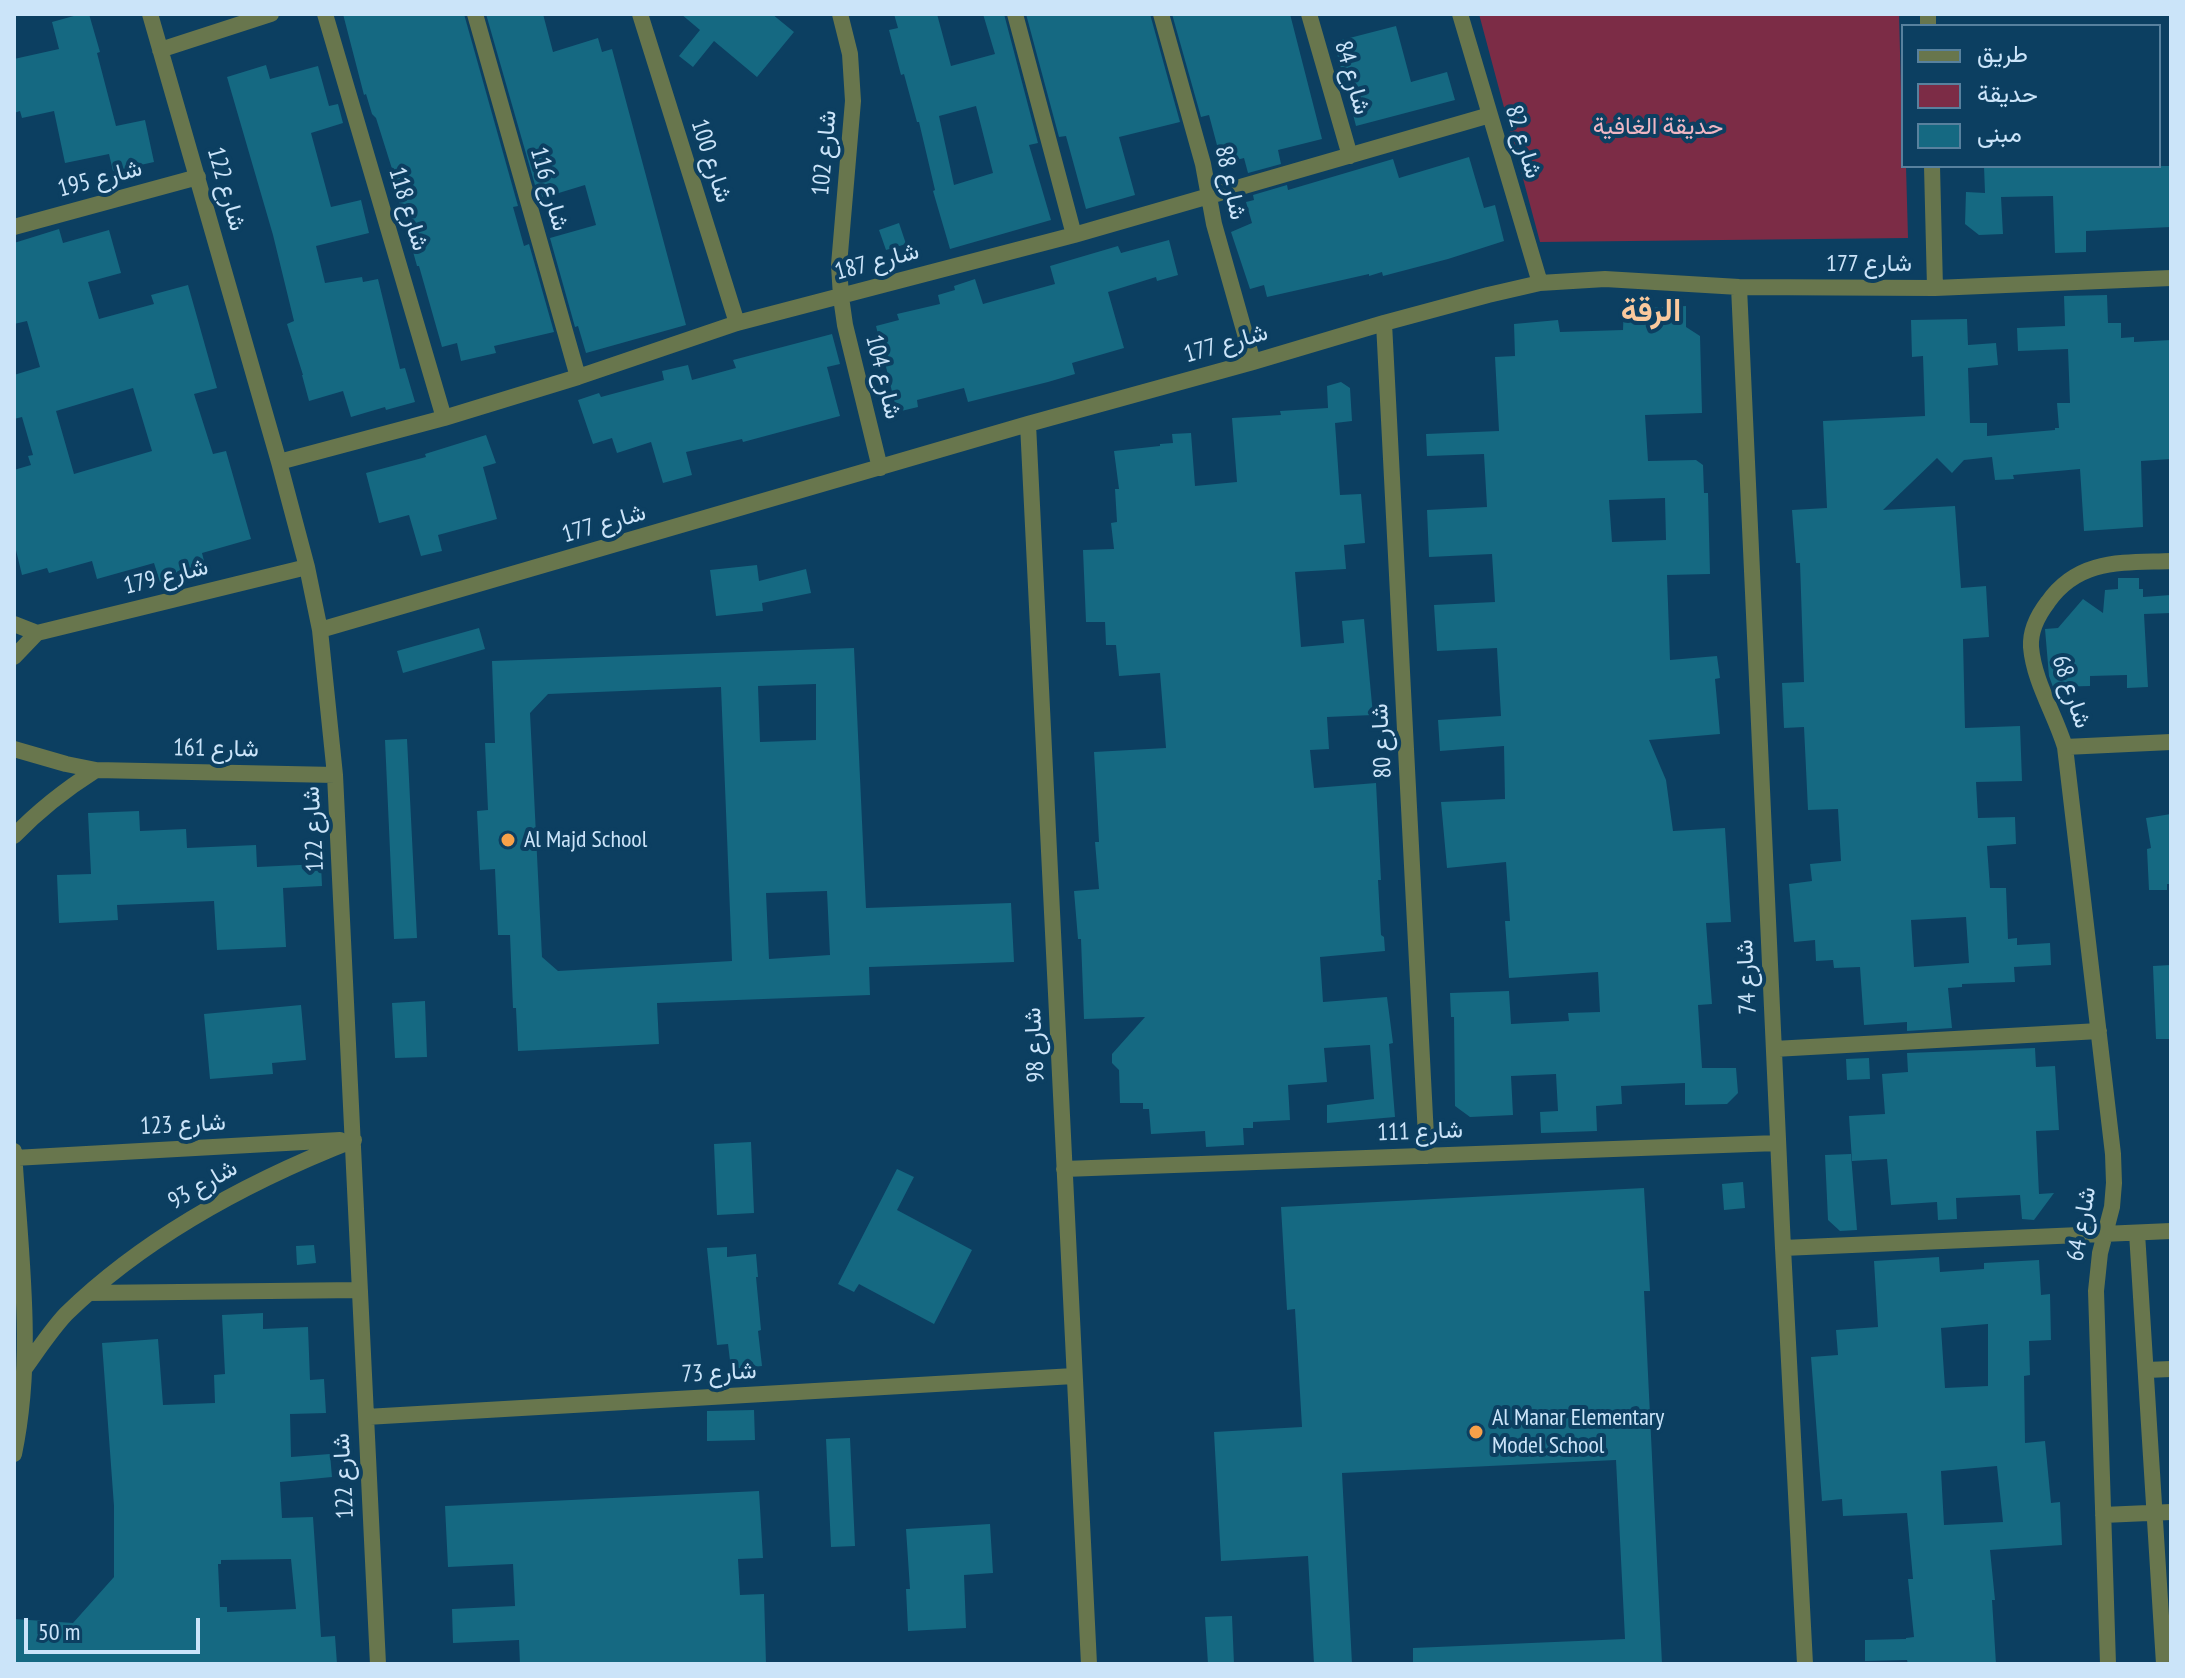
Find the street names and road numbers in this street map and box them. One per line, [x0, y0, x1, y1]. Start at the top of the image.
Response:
street label: شارع 84 [1328, 38, 1376, 118]
street label: شارع 82 [1498, 102, 1548, 182]
street label: شارع 102 [807, 109, 843, 197]
street label: شارع 100 [684, 116, 738, 206]
street label: شارع 88 [1208, 143, 1252, 223]
street label: شارع 122 [200, 144, 252, 234]
street label: شارع 116 [523, 144, 575, 234]
street label: شارع 195 [55, 154, 145, 204]
street label: شارع 118 [382, 164, 434, 254]
street label: شارع 187 [832, 237, 922, 287]
street label: شارع 177 [1826, 250, 1912, 278]
street label: شارع 177 [1181, 318, 1271, 370]
street label: شارع 104 [859, 332, 907, 422]
street label: شارع 177 [559, 498, 649, 550]
street label: شارع 179 [121, 553, 211, 601]
street label: شارع 68 [2045, 652, 2097, 732]
street label: شارع 80 [1366, 703, 1398, 779]
street label: شارع 161 [173, 734, 259, 764]
street label: شارع 122 [297, 785, 331, 873]
street label: شارع 74 [1731, 939, 1763, 1015]
street label: شارع 98 [1019, 1007, 1051, 1083]
street label: شارع 123 [139, 1108, 227, 1142]
street label: شارع 111 [1377, 1116, 1463, 1148]
street label: شارع 93 [163, 1154, 243, 1216]
street label: شارع 64 [2061, 1185, 2103, 1263]
street label: شارع 73 [681, 1357, 757, 1389]
street label: شارع 122 [327, 1432, 361, 1520]

